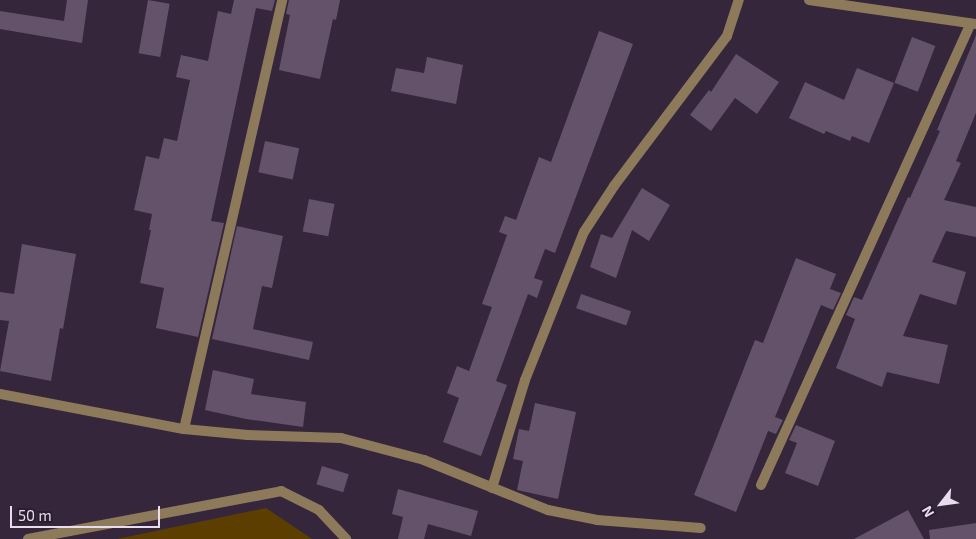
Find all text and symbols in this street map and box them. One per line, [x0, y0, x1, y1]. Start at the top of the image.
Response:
north arrow [916, 479, 966, 529]
scale bar [12, 496, 162, 528]
text: N [918, 503, 937, 520]
text: 50 m [18, 506, 52, 524]

